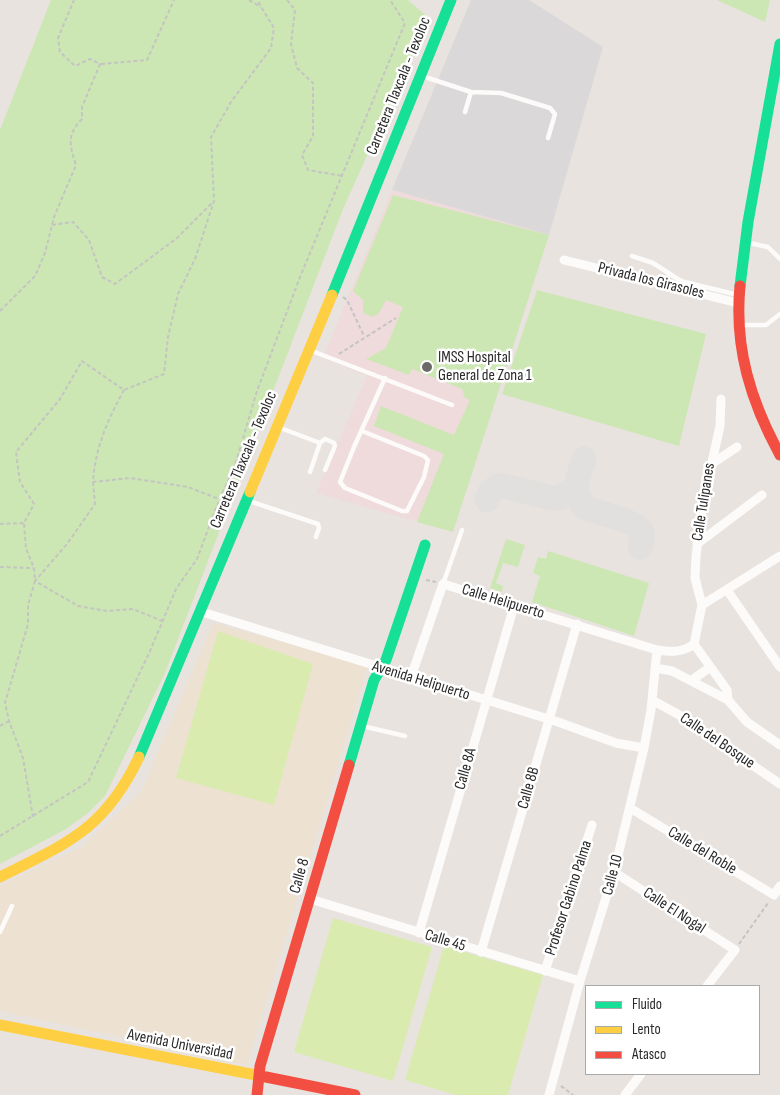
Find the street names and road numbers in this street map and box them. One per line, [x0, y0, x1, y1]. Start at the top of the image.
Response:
street label: Carretera Tlaxcala - Texoloc [363, 14, 435, 158]
street label: Privada los Girasoles [596, 259, 706, 303]
street label: Carretera Tlaxcala - Texoloc [206, 389, 282, 531]
street label: Calle Tulipanes [688, 462, 720, 542]
street label: Calle Helipuerto [459, 580, 547, 624]
street label: Avenida Helipuerto [370, 657, 472, 705]
street label: Calle del Bosque [676, 709, 758, 773]
street label: Calle 8A [451, 746, 481, 792]
street label: Calle 8B [514, 765, 544, 811]
street label: Calle del Roble [664, 823, 740, 879]
street label: Profesor Gabino Palma [541, 838, 597, 958]
street label: Calle 10 [598, 853, 628, 897]
street label: Calle 8 [286, 856, 314, 896]
street label: Calle El Nogal [639, 884, 709, 938]
street label: Calle 45 [422, 926, 468, 956]
street label: Avenida Universidad [126, 1025, 234, 1065]

